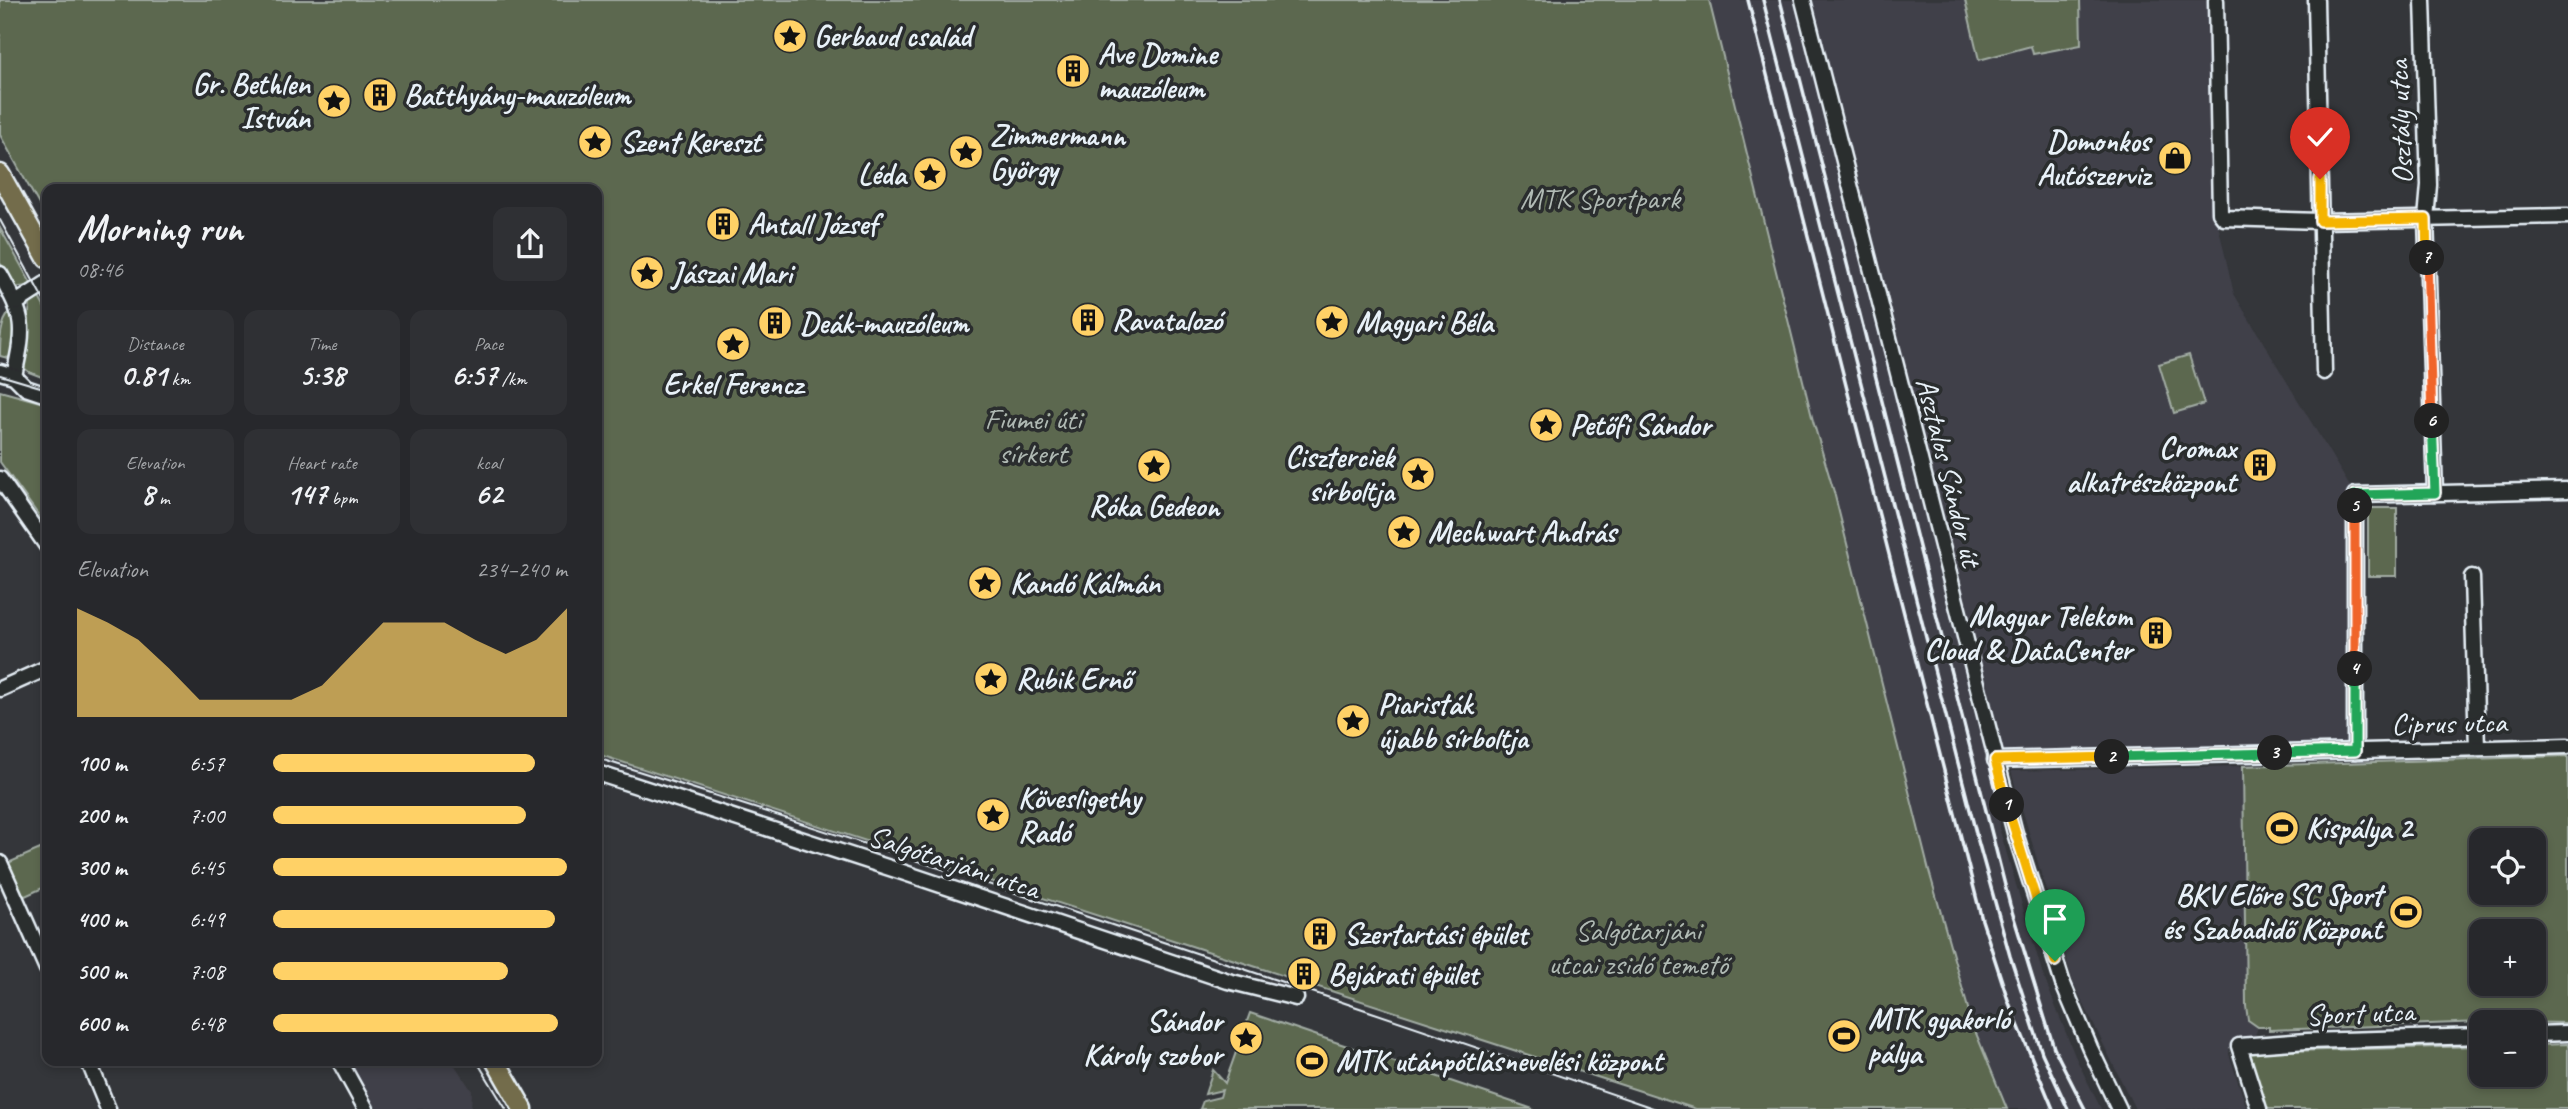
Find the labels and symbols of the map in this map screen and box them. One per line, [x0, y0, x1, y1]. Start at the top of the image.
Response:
place icon: Gerbaud család [771, 17, 809, 55]
place label: Gerbaud család [814, 17, 976, 55]
place label: Ave Domine mauzóleum [1098, 35, 1220, 107]
building icon: Ave Domine mauzóleum [1054, 52, 1092, 90]
street label: Osztály utca [2379, 57, 2421, 185]
place label: Gr. Bethlen István [193, 65, 311, 137]
building icon: Batthyány-mauzóleum [361, 76, 399, 114]
place label: Batthyány-mauzóleum [404, 76, 632, 115]
place icon: Gr. Bethlen István [315, 82, 353, 120]
pin [2290, 107, 2350, 179]
place label: Zimmermann György [990, 116, 1127, 188]
place label: Domonkos Autószerviz [2037, 122, 2154, 194]
place icon: Szent Kereszt [576, 123, 614, 161]
place label: Szent Kereszt [620, 123, 764, 161]
place icon: Zimmermann György [947, 133, 985, 171]
shop icon: Domonkos Autószerviz [2156, 139, 2194, 177]
place label: Léda [858, 155, 909, 193]
place icon: Léda [911, 155, 949, 193]
park label: MTK Sportpark [1520, 179, 1682, 217]
building icon: Antall József [704, 205, 742, 243]
place label: Antall József [748, 205, 884, 243]
pin: 7 [2410, 240, 2444, 276]
place icon: Jászai Mari [628, 254, 666, 292]
place label: Jászai Mari [670, 254, 796, 292]
building icon: Ravatalozó [1069, 301, 1107, 339]
place label: Ravatalozó [1112, 301, 1226, 339]
place icon: Magyari Béla [1313, 303, 1351, 341]
place label: Magyari Béla [1356, 303, 1495, 342]
building icon: Deák-mauzóleum [756, 304, 794, 342]
place label: Deák-mauzóleum [800, 304, 970, 342]
place icon: Erkel Ferencz [714, 325, 752, 363]
place label: Erkel Ferencz [663, 365, 806, 403]
street label: Asztalos Sándor út [1907, 374, 1992, 573]
park label: Fiumei úti sírkert [985, 400, 1085, 472]
pin: 6 [2414, 404, 2450, 438]
place icon: Petőfi Sándor [1527, 406, 1565, 444]
place label: Petőfi Sándor [1570, 406, 1714, 444]
place label: Cromax alkatrészközpont [2066, 429, 2239, 501]
place label: Ciszterciek sírboltja [1285, 438, 1397, 510]
building icon: Cromax alkatrészközpont [2241, 446, 2279, 484]
place icon: Róka Gedeon [1135, 447, 1173, 485]
place icon: Ciszterciek sírboltja [1399, 455, 1437, 493]
place label: Róka Gedeon [1089, 487, 1221, 525]
pin: 5 [2338, 489, 2372, 524]
place icon: Mechwart András [1385, 513, 1423, 551]
place label: Mechwart András [1428, 513, 1620, 551]
place icon: Kandó Kálmán [966, 564, 1004, 602]
place label: Kandó Kálmán [1010, 564, 1161, 602]
place label: Magyar Telekom Cloud & DataCenter [1924, 597, 2135, 669]
building icon: Magyar Telekom Cloud & DataCenter [2137, 614, 2175, 652]
pin: 4 [2338, 652, 2372, 686]
place icon: Rubik Ernő [972, 660, 1010, 698]
place label: Rubik Ernő [1016, 660, 1136, 698]
place label: Piaristák újabb sírboltja [1378, 685, 1531, 757]
place icon: Piaristák újabb sírboltja [1334, 702, 1372, 740]
street label: Ciprus utca [2391, 703, 2509, 743]
pin: 3 [2258, 736, 2292, 770]
pin: 2 [2094, 740, 2130, 774]
place label: Kövesligethy Radó [1018, 779, 1143, 851]
pin: 1 [1990, 788, 2024, 822]
place icon: Kövesligethy Radó [974, 796, 1012, 834]
sports icon: Kispálya 2 [2263, 809, 2301, 847]
place label: Kispálya 2 [2306, 809, 2415, 848]
street label: Salgótarjáni utca [864, 816, 1047, 908]
place label: BKV Előre SC Sport és Szabadidő Központ [2162, 876, 2387, 948]
pin [2025, 889, 2085, 961]
sports icon: BKV Előre SC Sport és Szabadidő Központ [2387, 893, 2425, 931]
park label: Salgótarjáni utcai zsidó temető [1548, 911, 1732, 983]
building icon: Szertartási épület [1301, 915, 1339, 953]
place label: Szertartási épület [1344, 915, 1530, 953]
building icon: Bejárati épület [1285, 955, 1323, 993]
place label: Bejárati épület [1328, 955, 1481, 993]
street label: Sport utca [2305, 992, 2418, 1034]
place label: MTK gyakorló pálya [1868, 1000, 2014, 1073]
place label: Sándor Károly szobor [1083, 1002, 1225, 1074]
sports icon: MTK gyakorló pálya [1825, 1017, 1863, 1055]
place icon: Sándor Károly szobor [1227, 1019, 1265, 1057]
sports icon: MTK utánpótlásnevelési központ [1293, 1042, 1331, 1080]
place label: MTK utánpótlásnevelési központ [1336, 1042, 1665, 1080]

